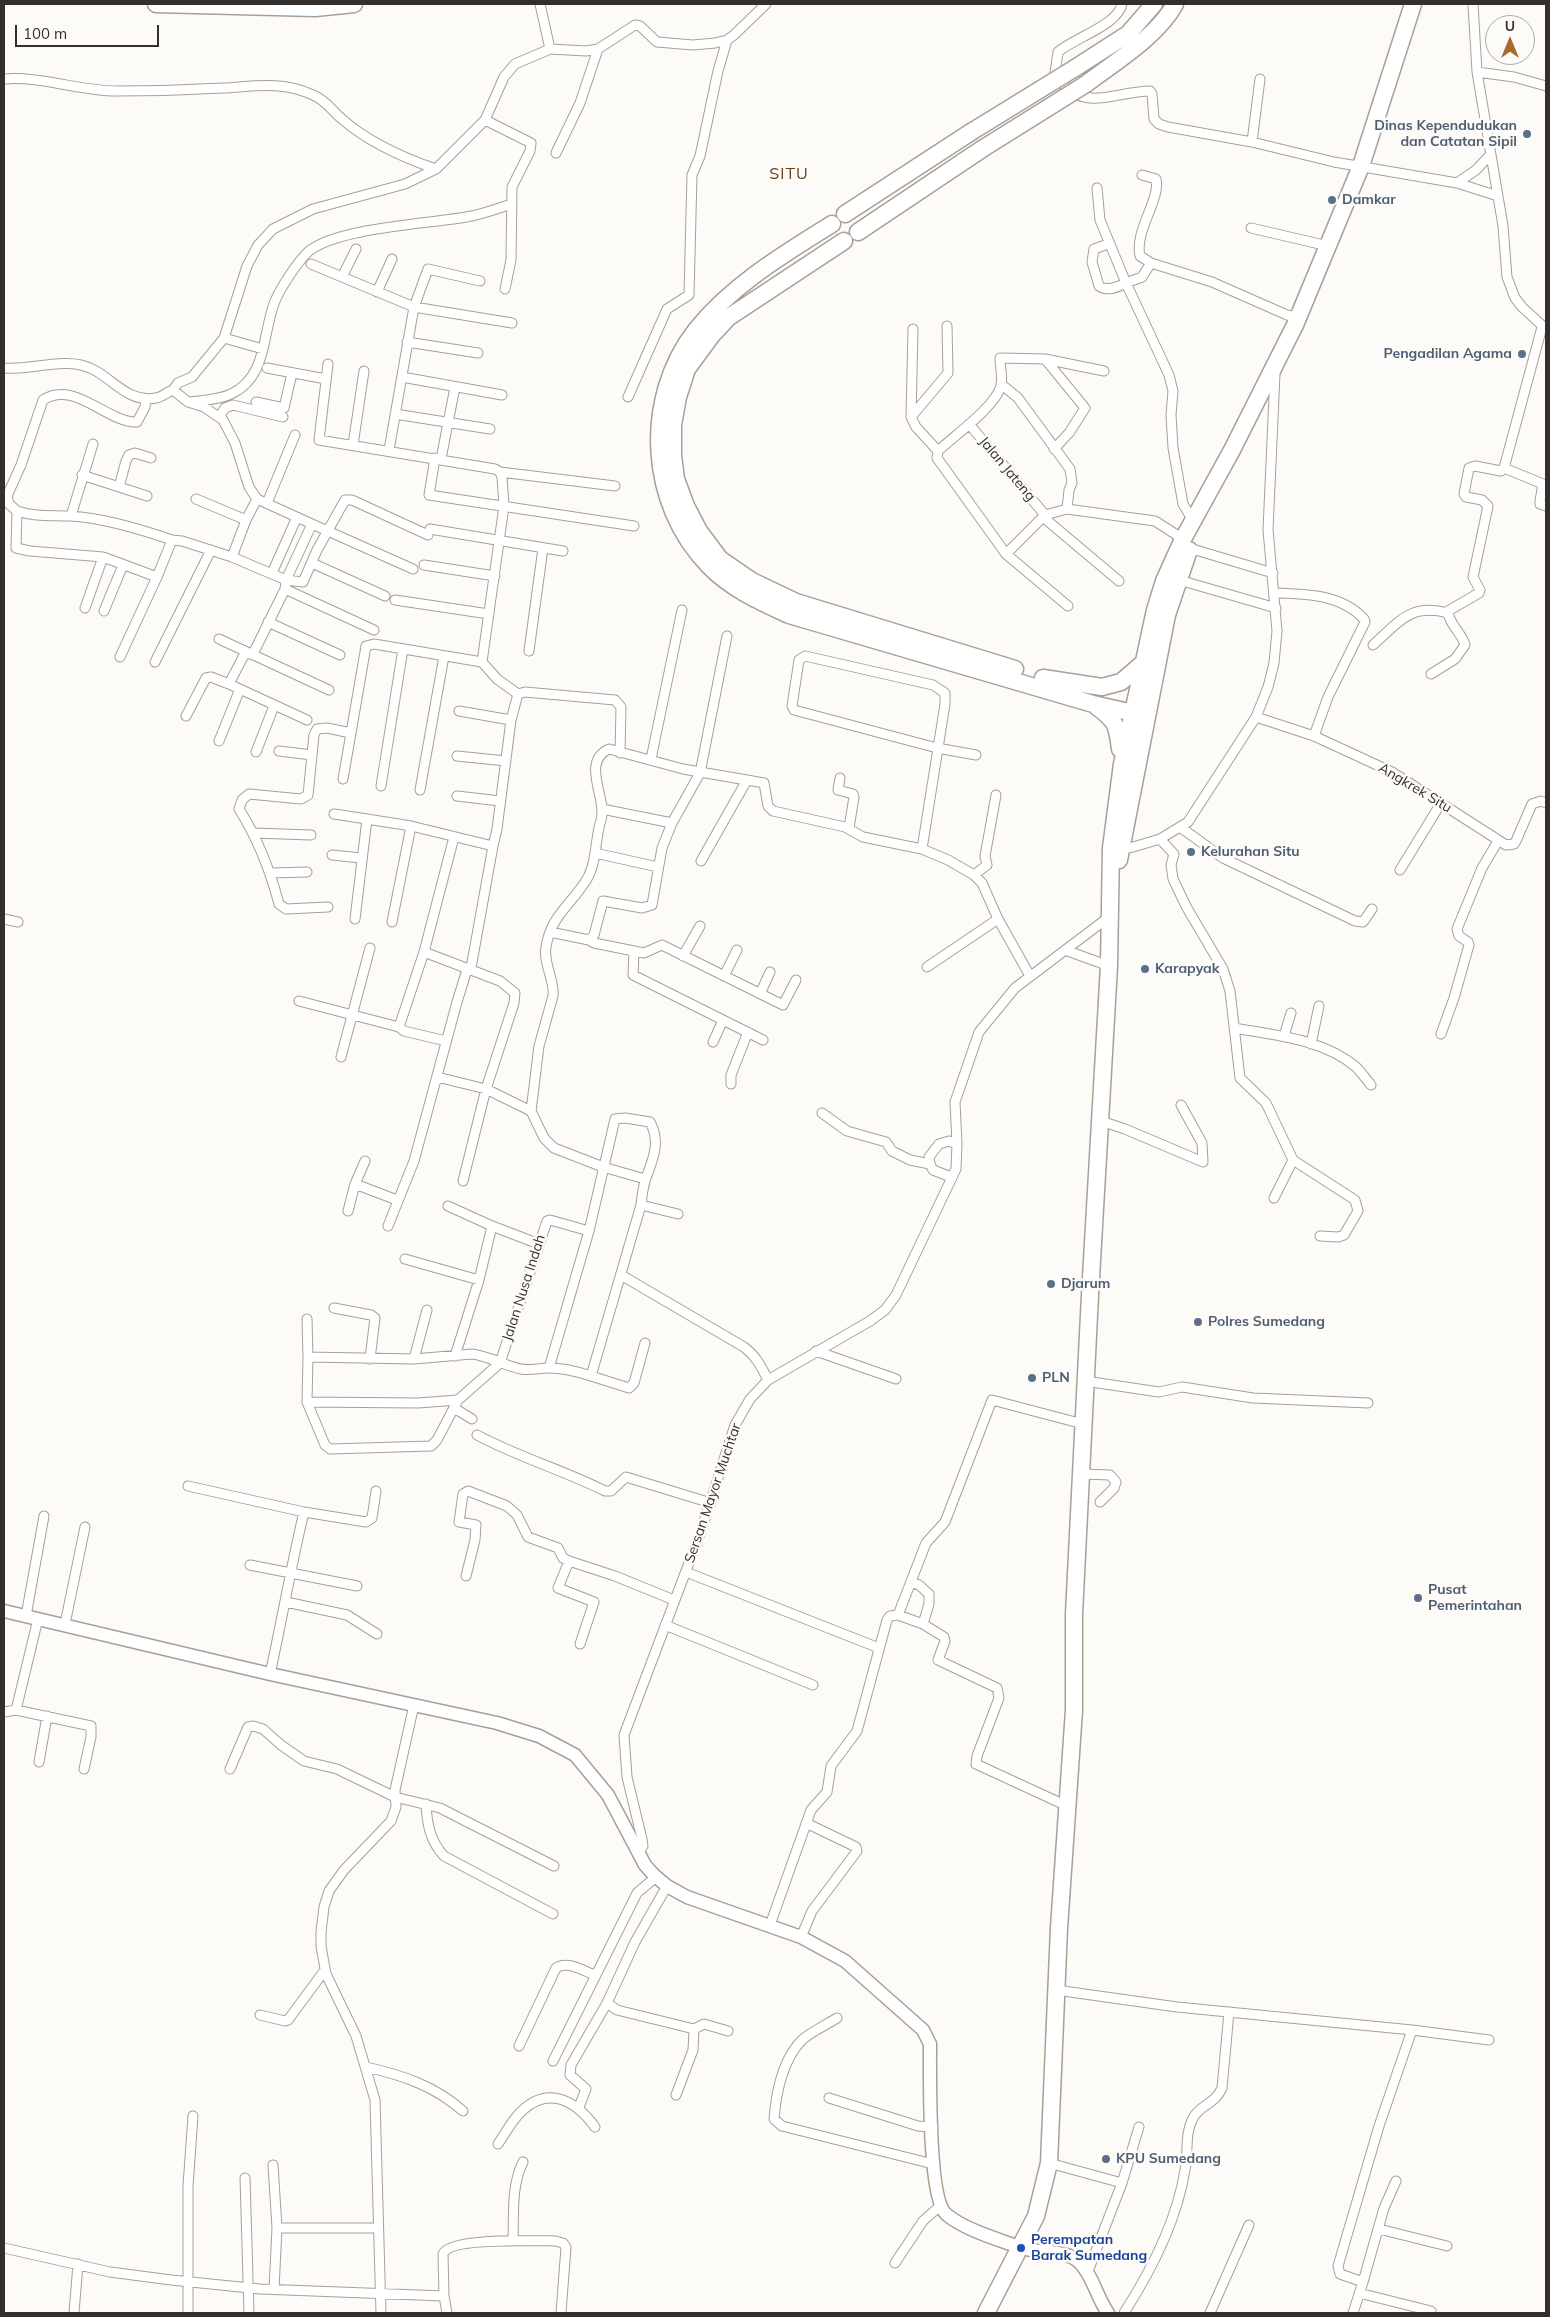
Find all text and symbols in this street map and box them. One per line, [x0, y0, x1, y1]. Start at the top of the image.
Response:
scale bar [18, 15, 161, 47]
north arrow [1485, 15, 1535, 65]
text: U [1505, 17, 1515, 35]
text: 100 m [23, 24, 67, 43]
place label: Dinas Kependudukan dan Catatan Sipil [1374, 118, 1517, 150]
marker: Dinas Kependudukan dan Catatan Sipil [1521, 128, 1533, 140]
district label: SITU [769, 164, 809, 184]
place label: Damkar [1342, 192, 1396, 208]
marker: Damkar [1326, 194, 1338, 206]
place label: Pengadilan Agama [1383, 346, 1512, 362]
marker: Pengadilan Agama [1516, 348, 1528, 360]
street label: Jalan Jateng [975, 433, 1039, 505]
street label: Angkrek Situ [1375, 760, 1455, 816]
place label: Kelurahan Situ [1201, 844, 1300, 860]
marker: Kelurahan Situ [1185, 846, 1197, 858]
place label: Karapyak [1155, 961, 1220, 977]
marker: Karapyak [1139, 963, 1151, 975]
street label: Jalan Nusa Indah [499, 1233, 549, 1343]
place label: Djarum [1061, 1276, 1110, 1292]
marker: Djarum [1045, 1278, 1057, 1290]
place label: Polres Sumedang [1208, 1314, 1325, 1330]
marker: Polres Sumedang [1192, 1316, 1204, 1328]
place label: PLN [1042, 1370, 1070, 1386]
marker: PLN [1026, 1372, 1038, 1384]
street label: Sersan Mayor Muchtar [681, 1421, 745, 1565]
place label: Pusat Pemerintahan [1428, 1582, 1522, 1614]
marker: Pusat Pemerintahan [1412, 1592, 1424, 1604]
place label: KPU Sumedang [1116, 2151, 1221, 2167]
marker: KPU Sumedang [1100, 2153, 1112, 2165]
place label: Perempatan Barak Sumedang [1031, 2232, 1147, 2264]
marker: Perempatan Barak Sumedang [1015, 2242, 1027, 2254]

